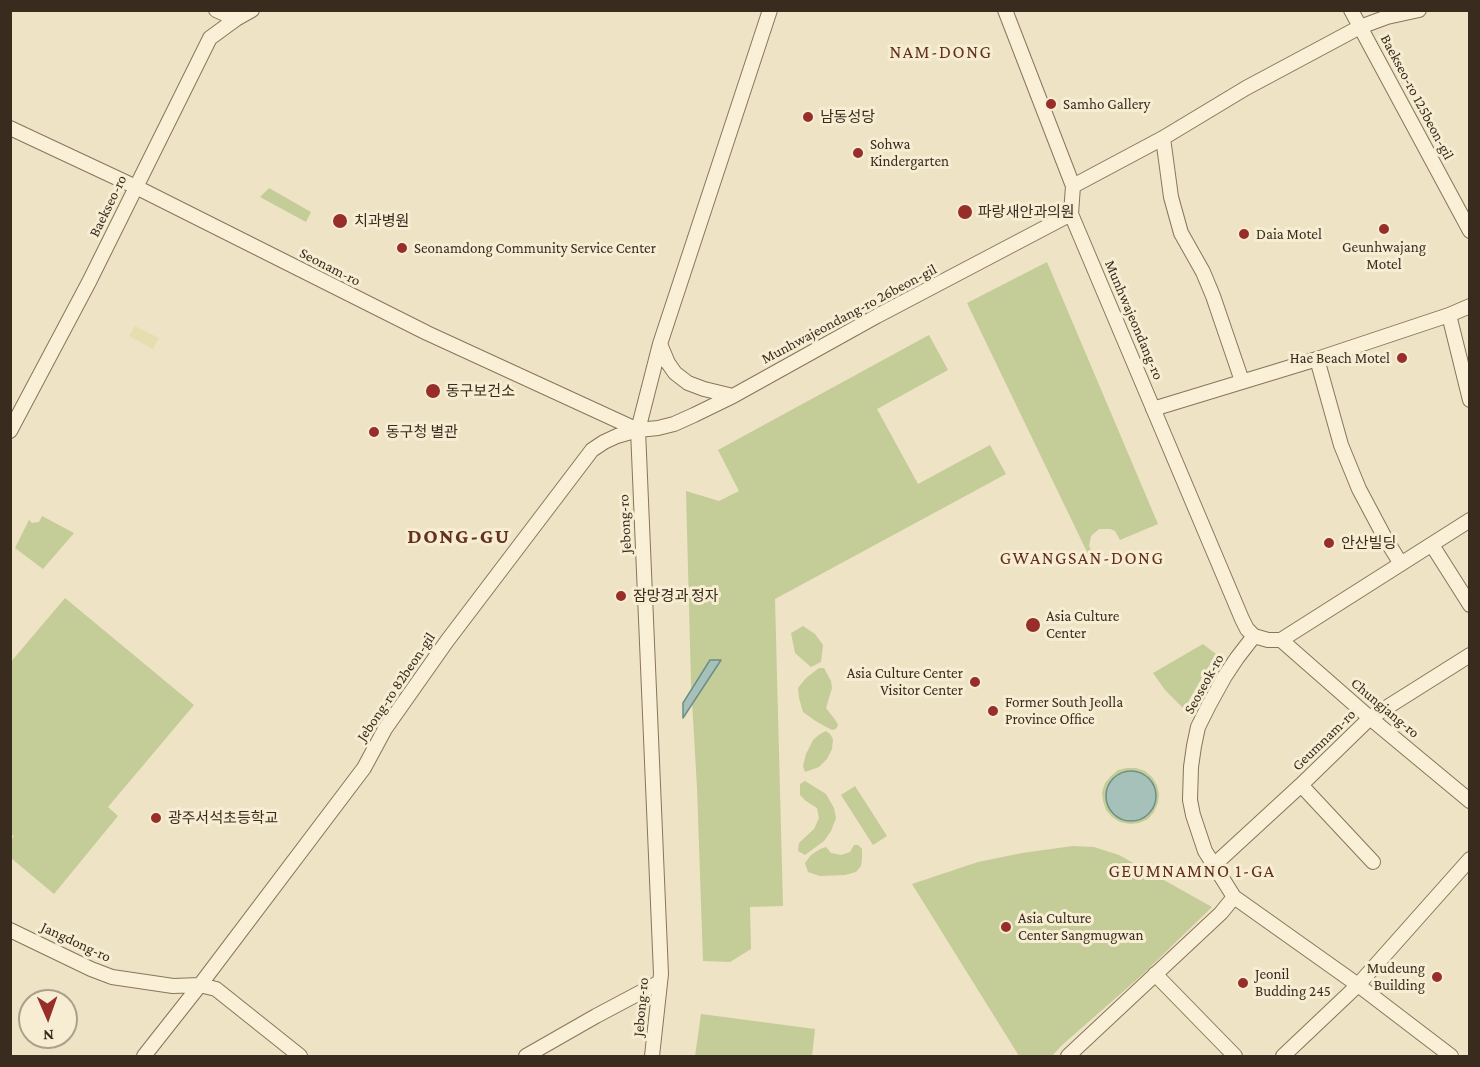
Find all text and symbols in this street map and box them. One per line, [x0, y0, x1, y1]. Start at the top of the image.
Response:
street label: Baekseo-ro 125beon-gil [1376, 31, 1458, 163]
district label: NAM-DONG [890, 41, 992, 63]
place label: Samho Gallery [1063, 95, 1151, 113]
marker: Samho Gallery [1044, 97, 1058, 111]
place label: 남동성당 [820, 108, 875, 126]
marker: 남동성당 [801, 110, 815, 124]
place label: Sohwa Kindergarten [870, 135, 949, 170]
marker: Sohwa Kindergarten [851, 146, 865, 160]
street label: Baekseo-ro [85, 172, 131, 240]
marker: 파랑새안과의원 [956, 203, 974, 221]
place label: 파랑새안과의원 [978, 203, 1075, 221]
marker: 치과병원 [331, 212, 349, 230]
place label: 치과병원 [354, 212, 409, 230]
marker: Geunhwajang Motel [1377, 222, 1391, 236]
place label: Daia Motel [1256, 225, 1322, 243]
marker: Daia Motel [1237, 227, 1251, 241]
place label: Geunhwajang Motel [1342, 238, 1426, 273]
place label: Seonamdong Community Service Center [414, 239, 656, 257]
marker: Seonamdong Community Service Center [395, 241, 409, 255]
street label: Seonam-ro [297, 244, 363, 290]
street label: Munhwajeondang-ro [1101, 258, 1167, 382]
street label: Munhwajeondang-ro 26beon-gil [758, 260, 940, 368]
place label: Hae Beach Motel [1290, 349, 1390, 367]
marker: Hae Beach Motel [1395, 351, 1409, 365]
marker: 동구보건소 [424, 382, 442, 400]
place label: 동구보건소 [446, 382, 515, 400]
place label: 동구청 별관 [386, 423, 458, 441]
marker: 동구청 별관 [367, 425, 381, 439]
street label: Jebong-ro [614, 494, 636, 554]
district label: DONG-GU [407, 524, 511, 550]
place label: 안산빌딩 [1341, 534, 1396, 552]
marker: 안산빌딩 [1322, 536, 1336, 550]
district label: GWANGSAN-DONG [1000, 547, 1164, 569]
place label: 잠망경과 정자 [633, 587, 719, 605]
marker: 잠망경과 정자 [614, 589, 628, 603]
place label: Asia Culture Center [1046, 607, 1119, 642]
marker: Asia Culture Center [1024, 616, 1042, 634]
street label: Jebong-ro 82beon-gil [353, 629, 439, 745]
street label: Seoseok-ro [1180, 651, 1228, 717]
place label: Asia Culture Center Visitor Center [847, 664, 963, 699]
street label: Chungjang-ro [1347, 674, 1423, 742]
marker: Asia Culture Center Visitor Center [968, 675, 982, 689]
place label: Former South Jeolla Province Office [1005, 693, 1123, 728]
marker: Former South Jeolla Province Office [986, 704, 1000, 718]
street label: Geumnam-ro [1289, 705, 1359, 775]
place label: 광주서석초등학교 [168, 809, 278, 827]
marker: 광주서석초등학교 [149, 811, 163, 825]
district label: GEUMNAMNO 1-GA [1108, 860, 1276, 882]
place label: Asia Culture Center Sangmugwan [1018, 909, 1143, 944]
street label: Jangdong-ro [38, 918, 114, 966]
marker: Asia Culture Center Sangmugwan [999, 920, 1013, 934]
place label: Mudeung Building [1367, 959, 1425, 994]
place label: Jeonil Budding 245 [1255, 965, 1331, 1000]
marker: Mudeung Building [1430, 970, 1444, 984]
marker: Jeonil Budding 245 [1236, 976, 1250, 990]
street label: Jebong-ro [629, 977, 653, 1037]
north arrow [18, 989, 78, 1049]
text: N [43, 1027, 54, 1044]

